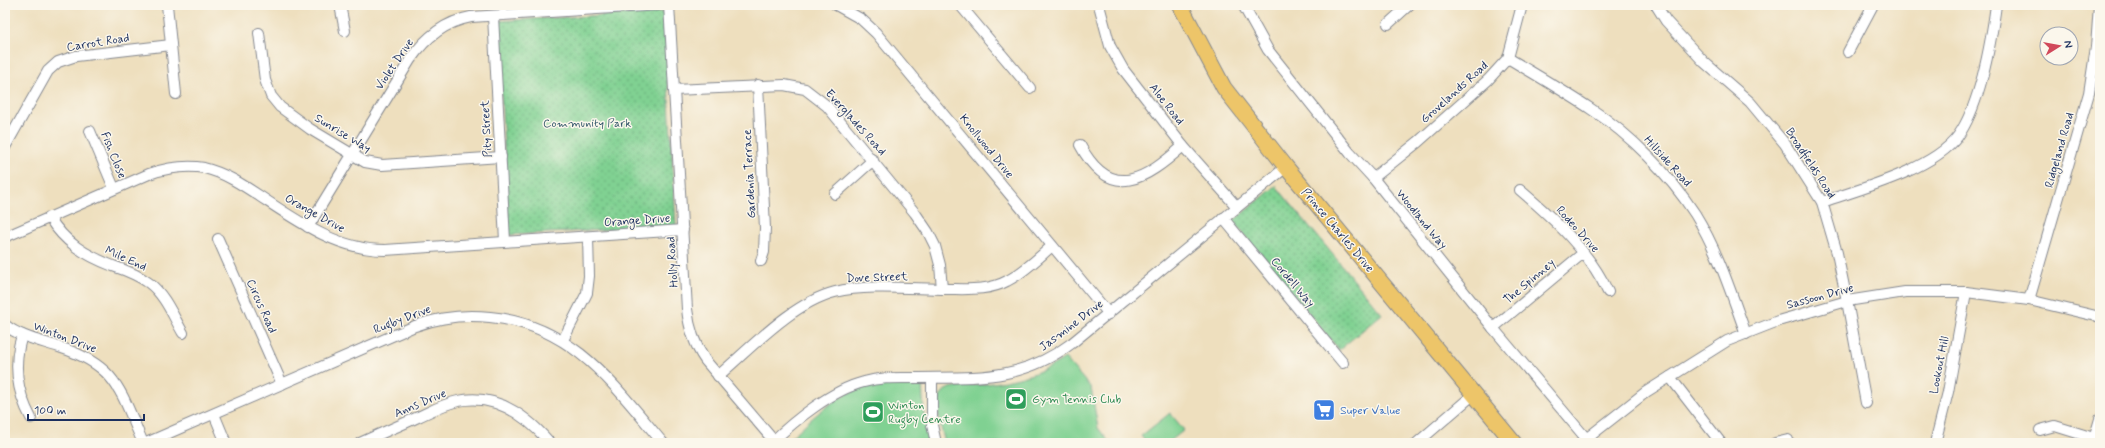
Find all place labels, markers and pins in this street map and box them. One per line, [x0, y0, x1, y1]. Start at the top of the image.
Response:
sports icon: Gym Tennis Club [1003, 386, 1029, 412]
place label: Gym Tennis Club [1032, 392, 1121, 408]
supermarket icon: Super Value [1311, 397, 1337, 423]
place label: Winton Rugby Centre [888, 398, 961, 429]
sports icon: Winton Rugby Centre [860, 399, 886, 425]
place label: Super Value [1340, 403, 1400, 419]

